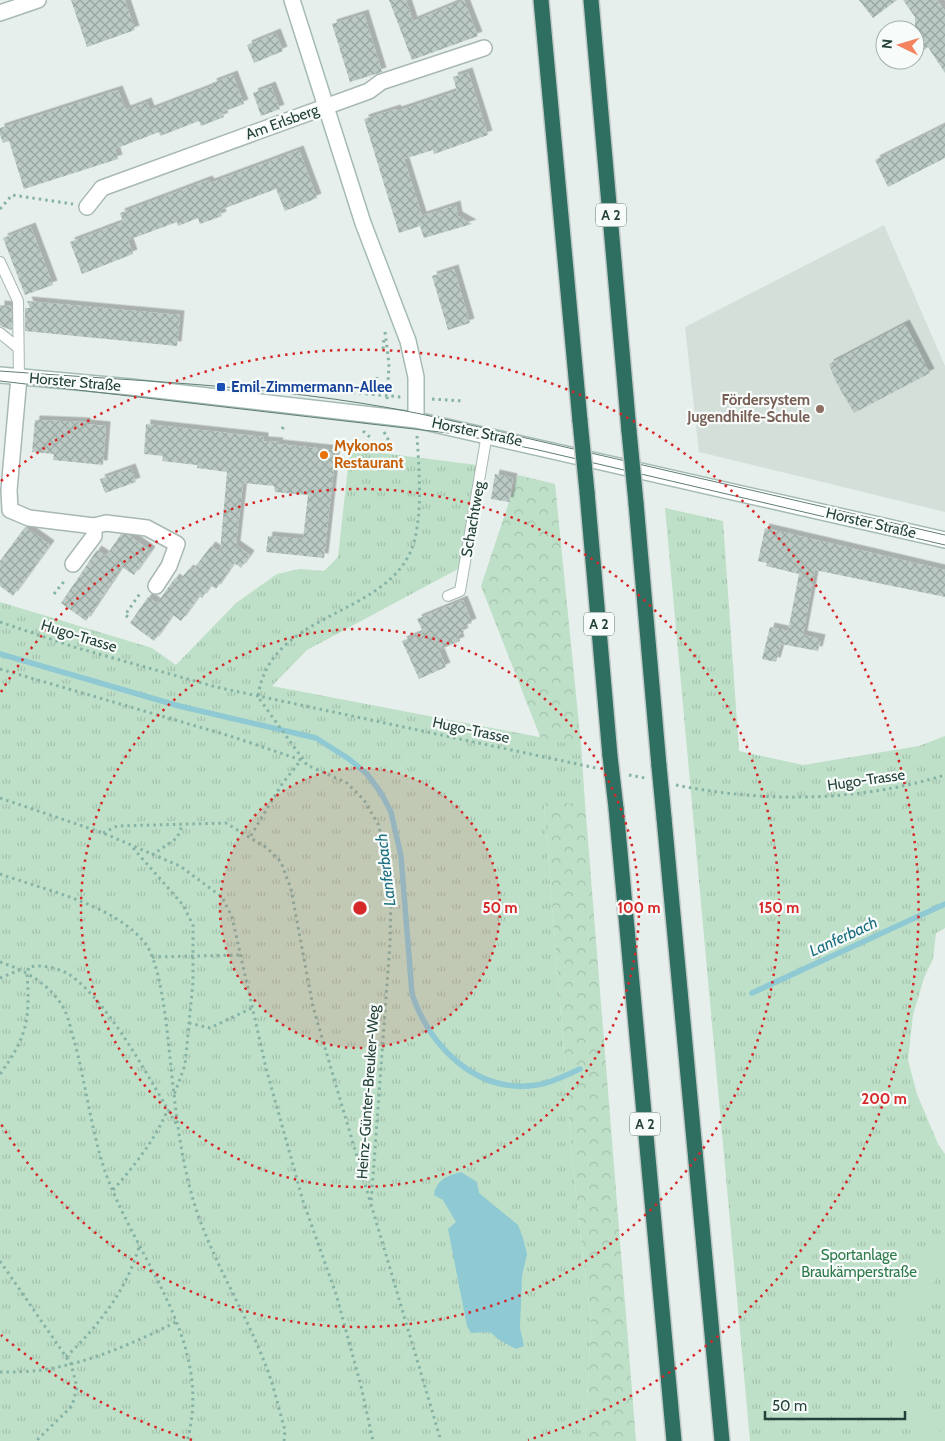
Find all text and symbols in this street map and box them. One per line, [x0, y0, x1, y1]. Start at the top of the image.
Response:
north arrow [875, 20, 925, 70]
text: N [878, 38, 896, 50]
street label: Am Erlsberg [243, 100, 322, 144]
road number: A 2 [596, 204, 626, 226]
street label: Horster Straße [28, 369, 122, 395]
place label: Emil-Zimmermann-Allee [231, 378, 393, 396]
marker: Emil-Zimmermann-Allee [215, 381, 227, 393]
place label: Fördersystem Jugendhilfe-Schule [686, 391, 810, 426]
marker: Fördersystem Jugendhilfe-Schule [814, 403, 826, 415]
street label: Horster Straße [430, 414, 524, 450]
place label: Mykonos Restaurant [334, 437, 404, 472]
marker: Mykonos Restaurant [318, 449, 330, 461]
street label: Schachtweg [457, 479, 489, 558]
street label: Horster Straße [824, 504, 918, 542]
road number: A 2 [584, 612, 614, 636]
street label: Hugo-Trasse [39, 616, 119, 656]
street label: Hugo-Trasse [431, 713, 512, 747]
street label: Hugo-Trasse [826, 766, 906, 794]
water label: Lanferbach [372, 833, 399, 907]
centre of rings [351, 899, 369, 917]
text: 50 m [482, 899, 518, 917]
text: 100 m [617, 899, 661, 917]
text: 150 m [759, 899, 799, 917]
water label: Lanferbach [806, 912, 880, 960]
street label: Heinz-Günter-Breuker-Weg [353, 1004, 383, 1180]
text: 200 m [861, 1090, 907, 1108]
road number: A 2 [630, 1112, 660, 1136]
park label: Sportanlage Braukämperstraße [801, 1246, 917, 1281]
scale bar [765, 1388, 905, 1420]
text: 50 m [772, 1397, 807, 1415]

